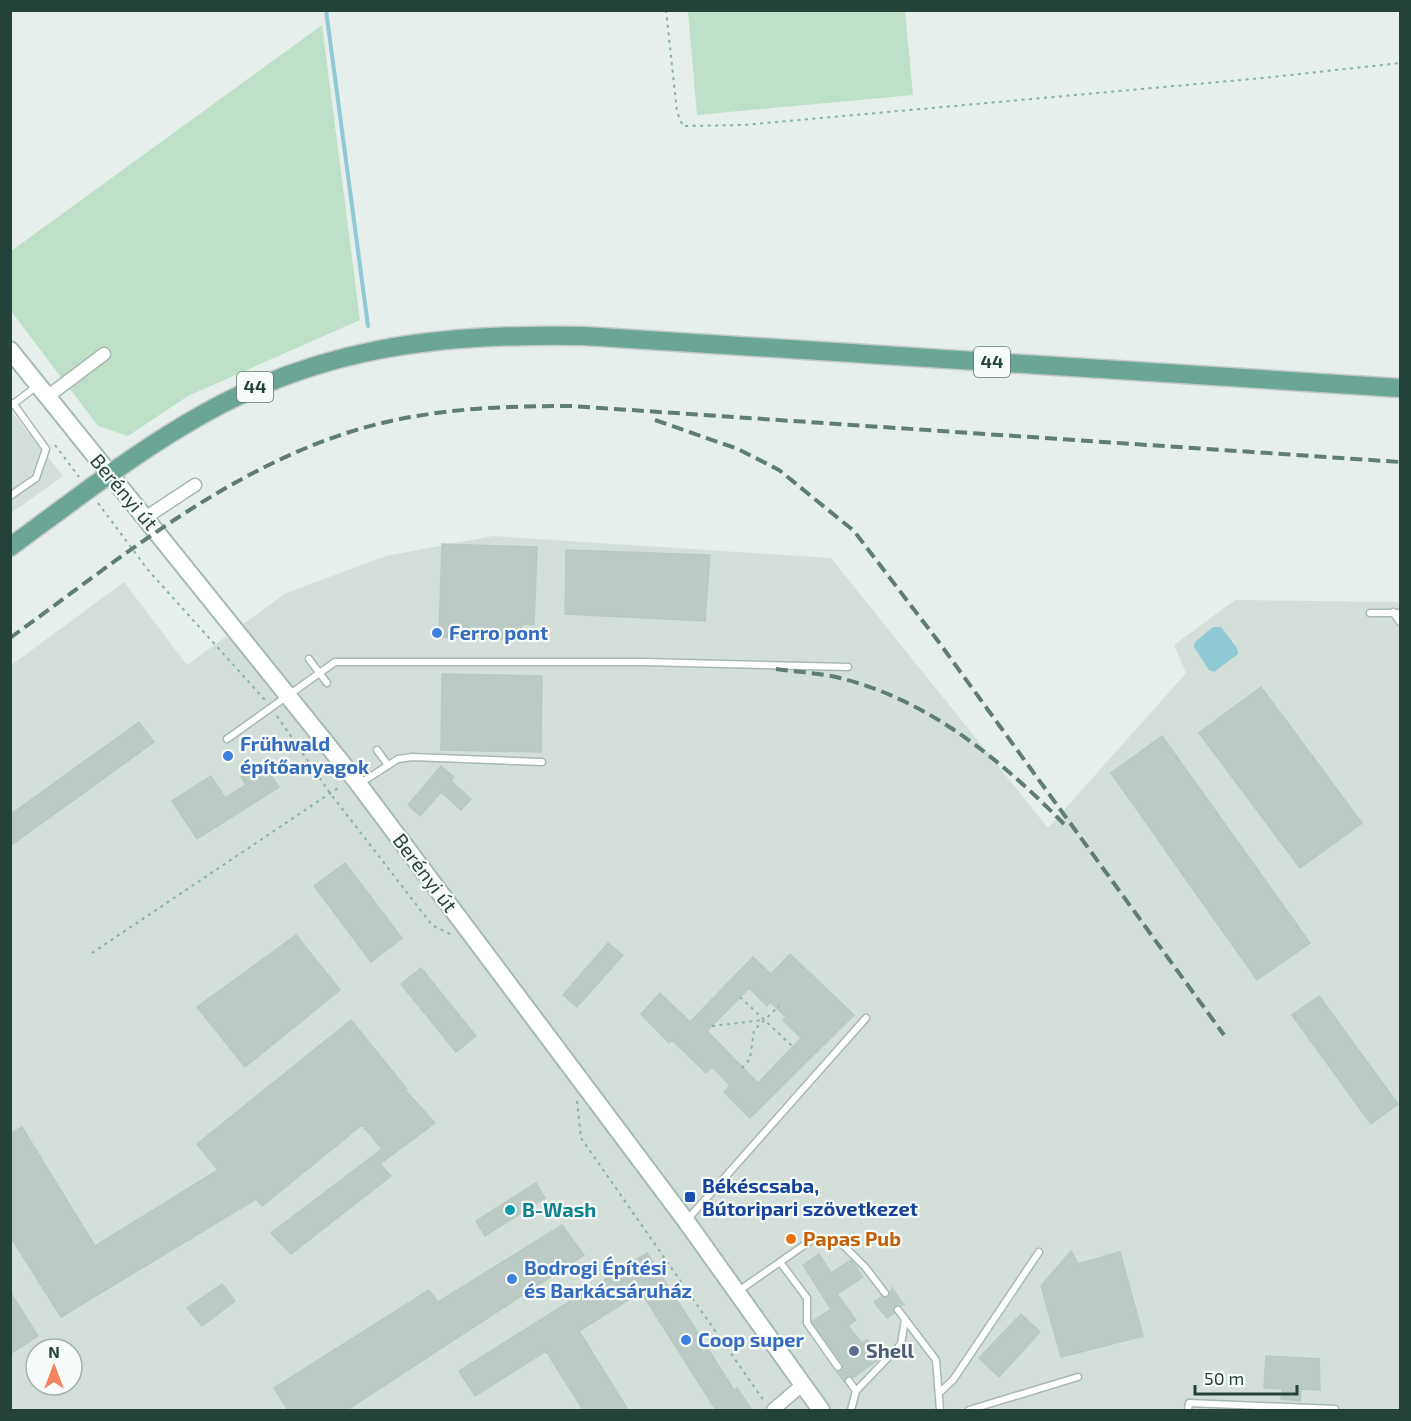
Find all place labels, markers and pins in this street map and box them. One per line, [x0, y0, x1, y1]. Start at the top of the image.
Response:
place label: Ferro pont [449, 620, 548, 644]
marker: Ferro pont [430, 626, 444, 640]
place label: Frühwald építőanyagok [240, 731, 370, 779]
marker: Frühwald építőanyagok [221, 749, 235, 763]
place label: Békéscsaba, Bútoripari szövetkezet [702, 1173, 918, 1220]
marker: Békéscsaba, Bútoripari szövetkezet [683, 1190, 697, 1204]
place label: B-Wash [522, 1197, 596, 1221]
marker: B-Wash [503, 1203, 517, 1217]
place label: Papas Pub [803, 1226, 901, 1250]
marker: Papas Pub [784, 1232, 798, 1246]
place label: Bodrogi Építési és Barkácsáruház [524, 1255, 692, 1302]
marker: Bodrogi Építési és Barkácsáruház [505, 1272, 519, 1286]
place label: Coop super [698, 1327, 804, 1351]
marker: Coop super [679, 1333, 693, 1347]
place label: Shell [866, 1338, 915, 1362]
marker: Shell [847, 1344, 861, 1358]

